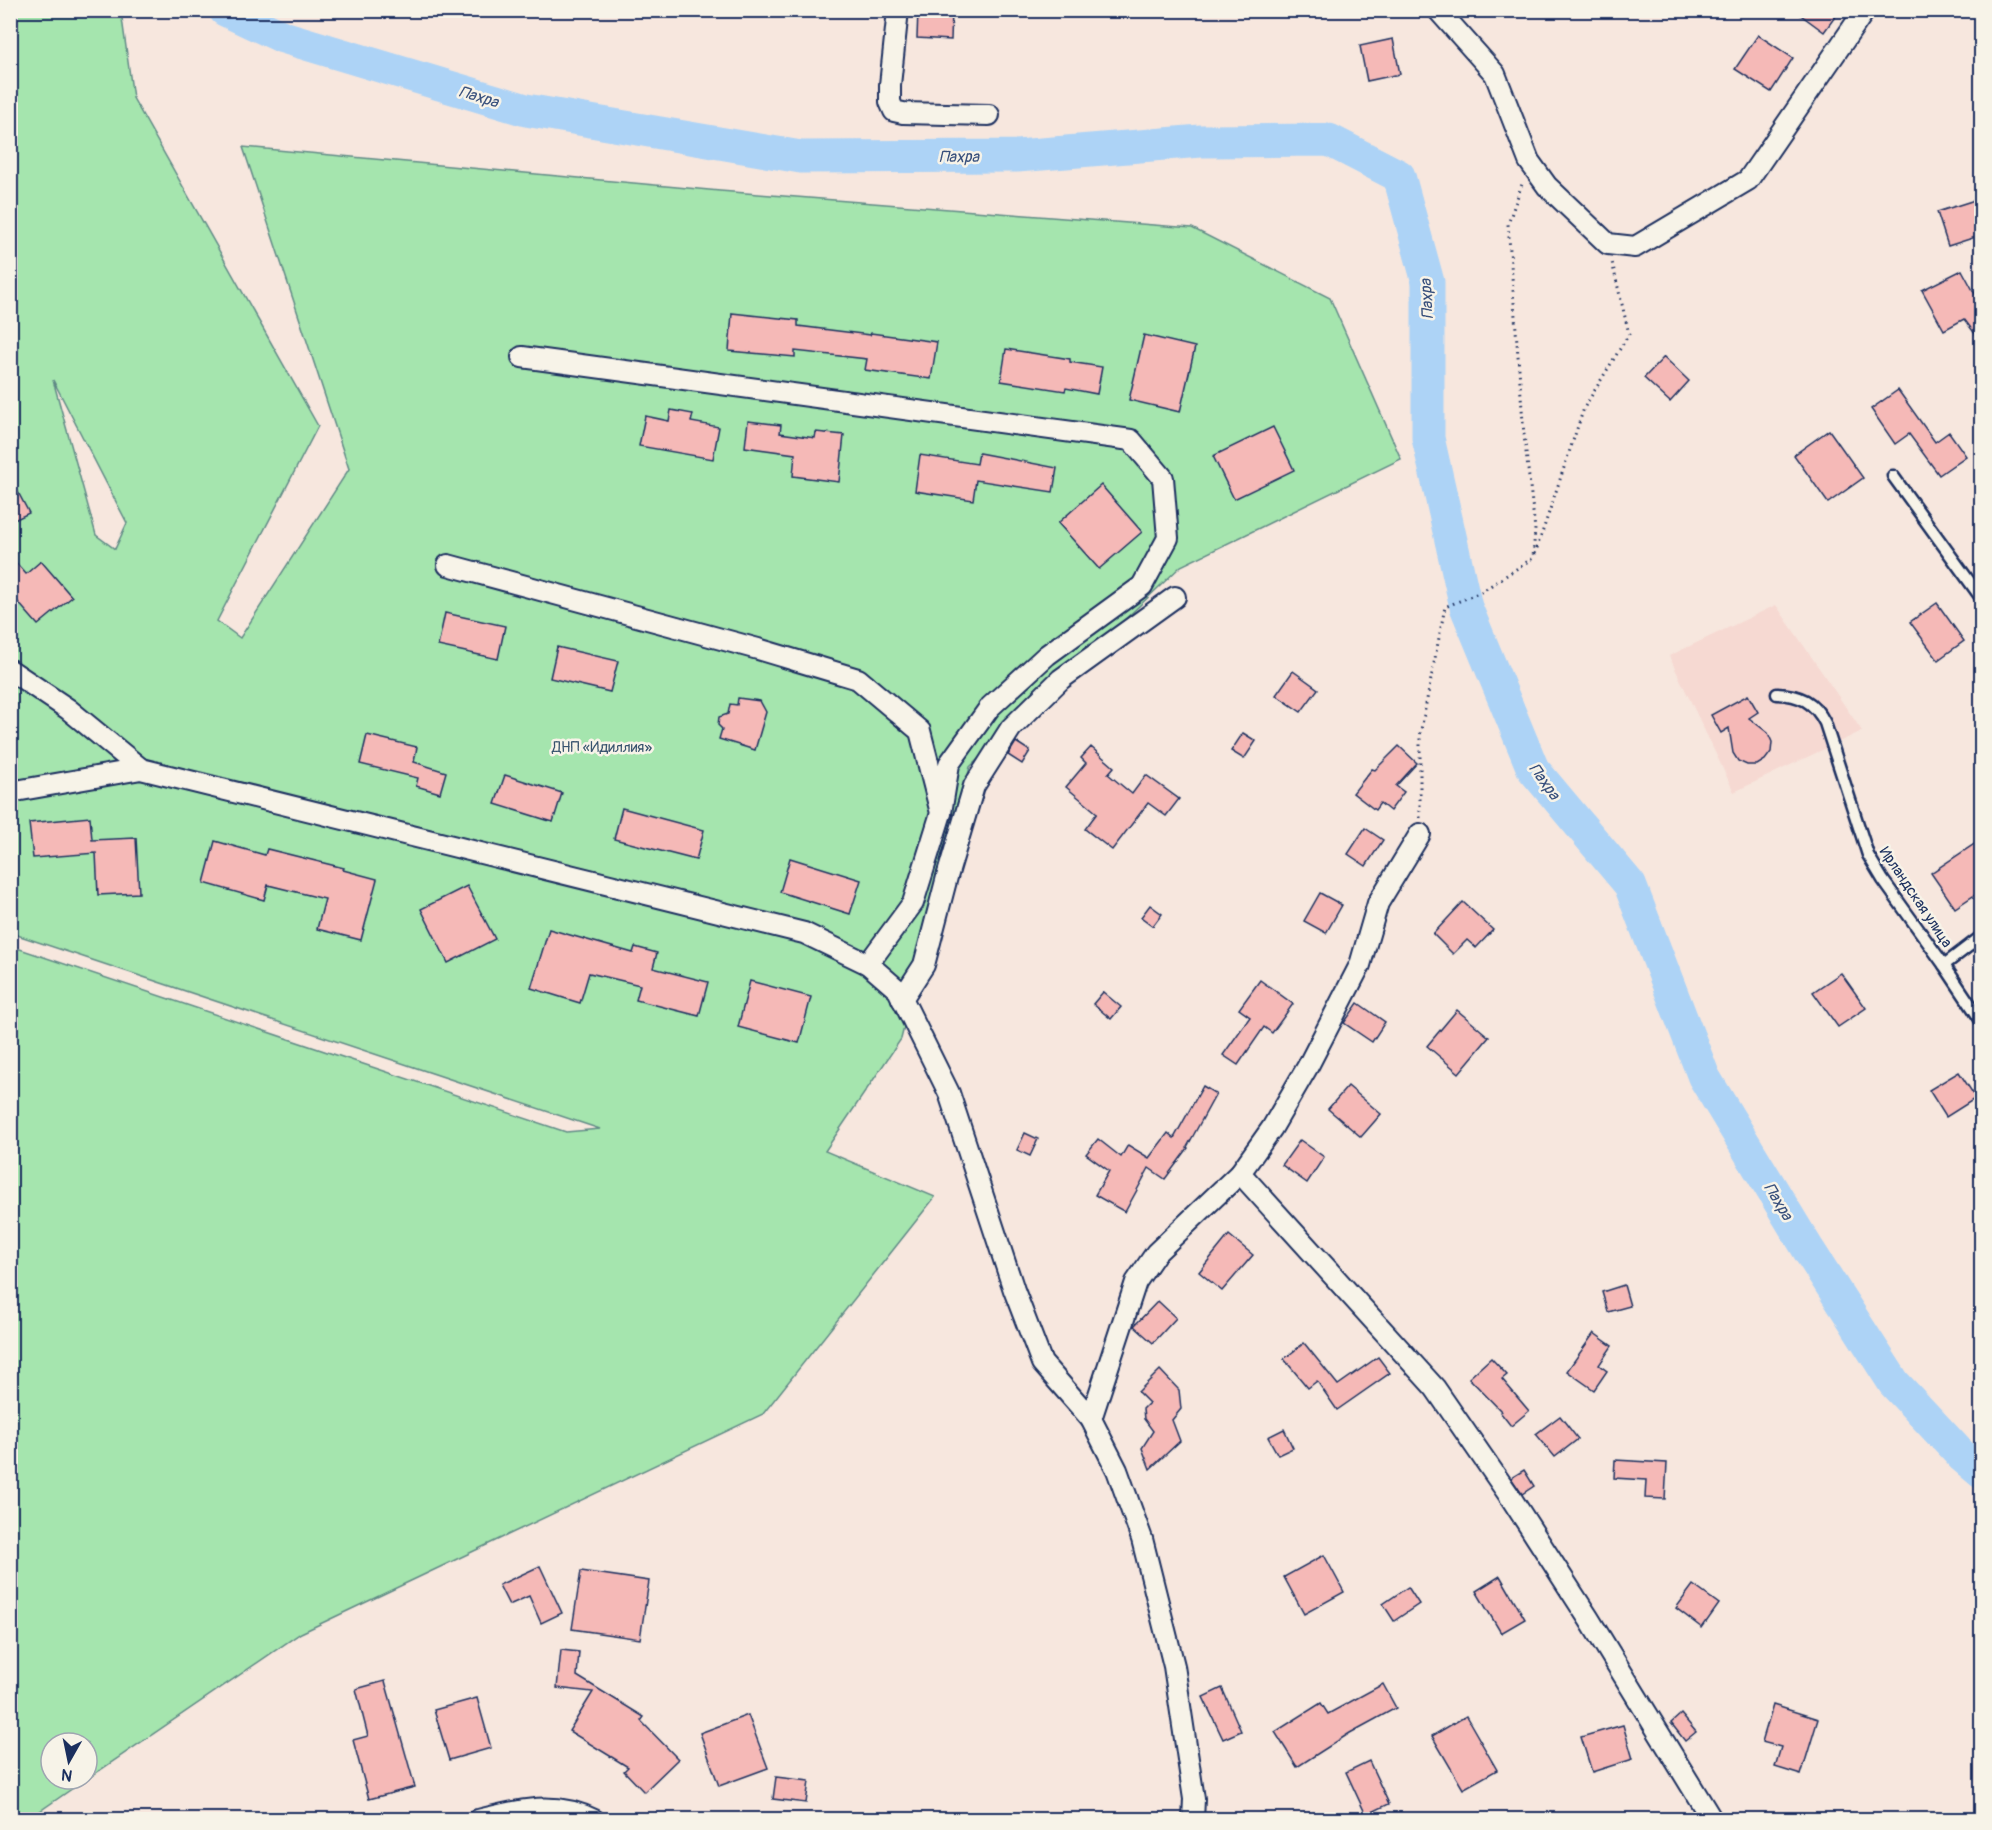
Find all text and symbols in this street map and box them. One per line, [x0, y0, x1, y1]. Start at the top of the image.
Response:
water label: Пахра [457, 82, 502, 113]
water label: Пахра [939, 147, 981, 167]
water label: Пахра [1416, 277, 1438, 319]
park label: ДНП «Идиллия» [551, 738, 652, 757]
water label: Пахра [1524, 760, 1565, 805]
street label: Ирландская улица [1875, 843, 1956, 951]
water label: Пахра [1759, 1179, 1798, 1225]
north arrow [39, 1731, 99, 1791]
text: N [60, 1764, 74, 1786]

